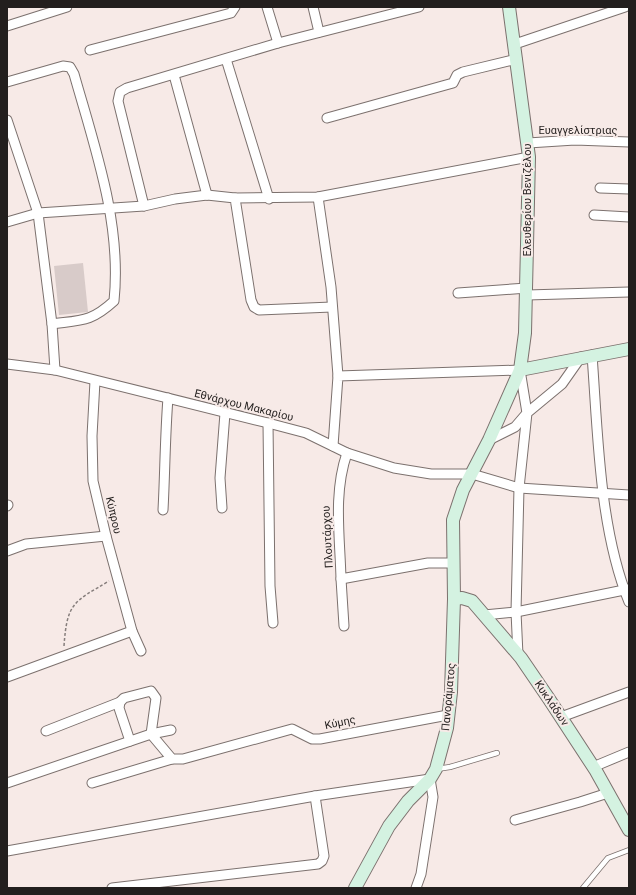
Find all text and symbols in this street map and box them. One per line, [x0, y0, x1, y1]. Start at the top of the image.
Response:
street label: Ευαγγελίστριας [539, 124, 618, 137]
street label: Ελευθερίου Βενιζέλου [521, 144, 534, 257]
street label: Εθνάρχου Μακαρίου [193, 387, 295, 424]
street label: Κύπρου [103, 495, 124, 535]
street label: Πλουτάρχου [319, 505, 336, 569]
street label: Πανοράματος [439, 662, 458, 732]
street label: Κυκλάδων [532, 678, 572, 729]
street label: Κύμης [323, 713, 357, 732]

